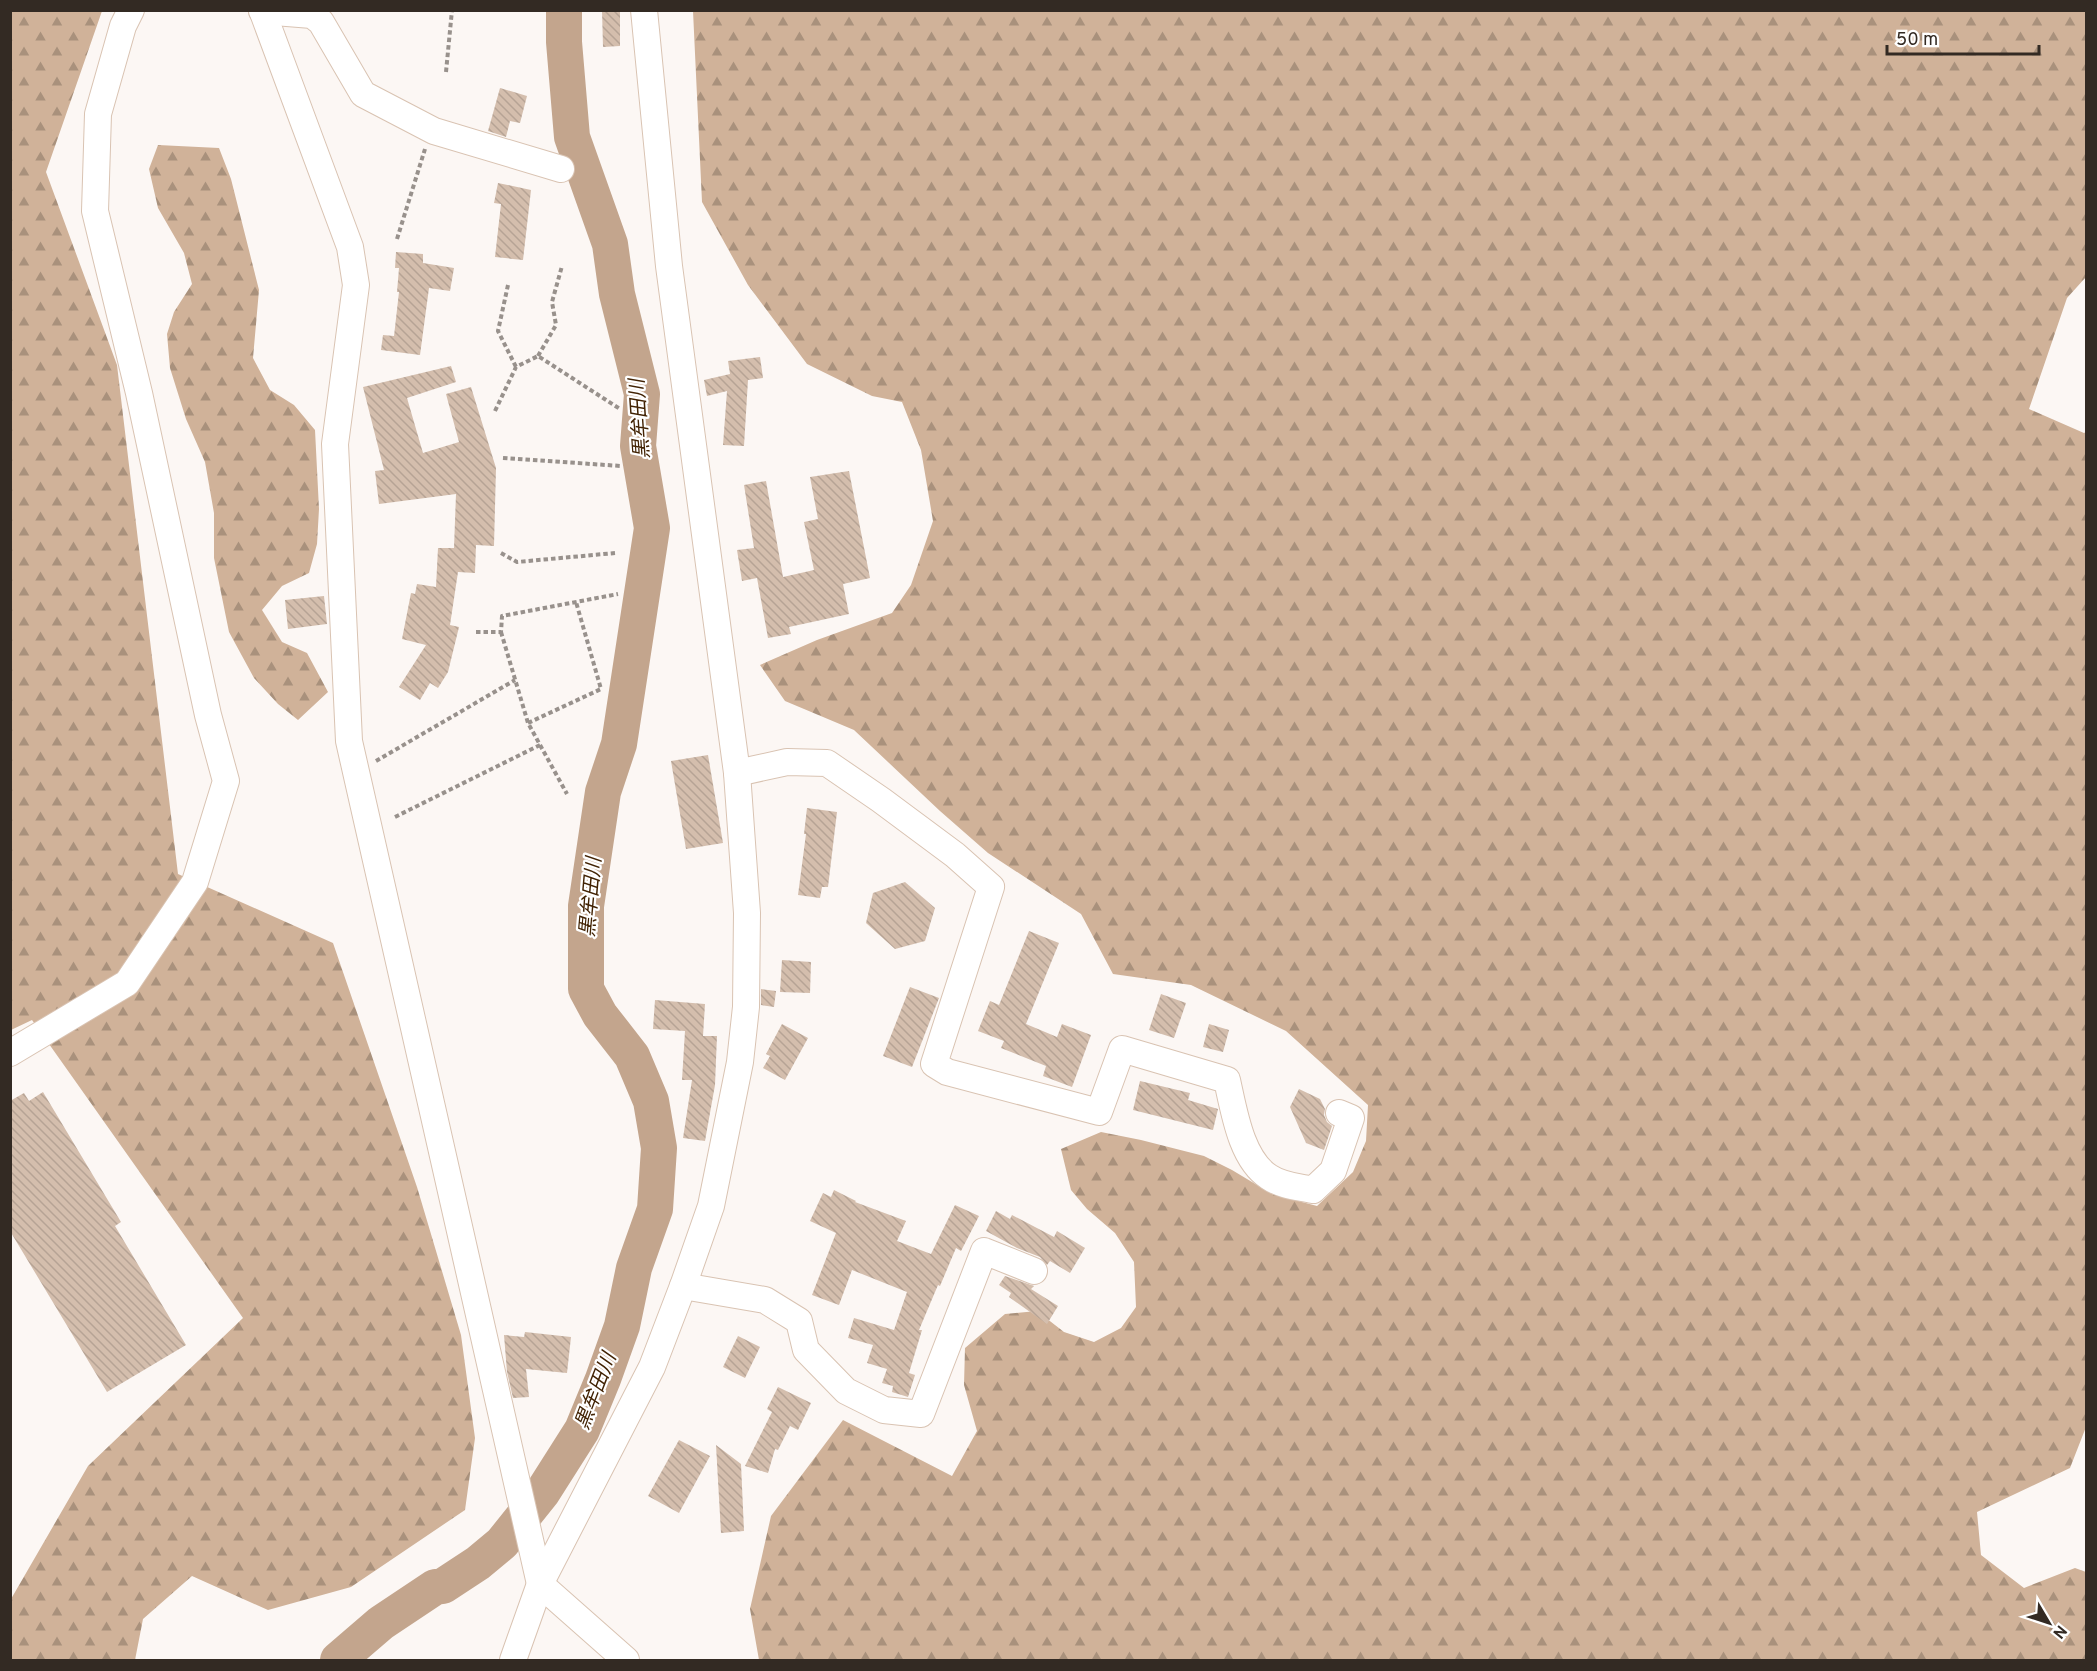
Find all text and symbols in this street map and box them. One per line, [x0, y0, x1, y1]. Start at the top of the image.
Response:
scale bar [1887, 18, 2038, 56]
text: 50 m [1896, 29, 1938, 52]
water label: 黒牟田川 [625, 376, 657, 460]
water label: 黒牟田川 [576, 854, 609, 938]
water label: 黒牟田川 [570, 1348, 624, 1434]
north arrow [2019, 1593, 2079, 1653]
text: N [2048, 1620, 2070, 1642]

